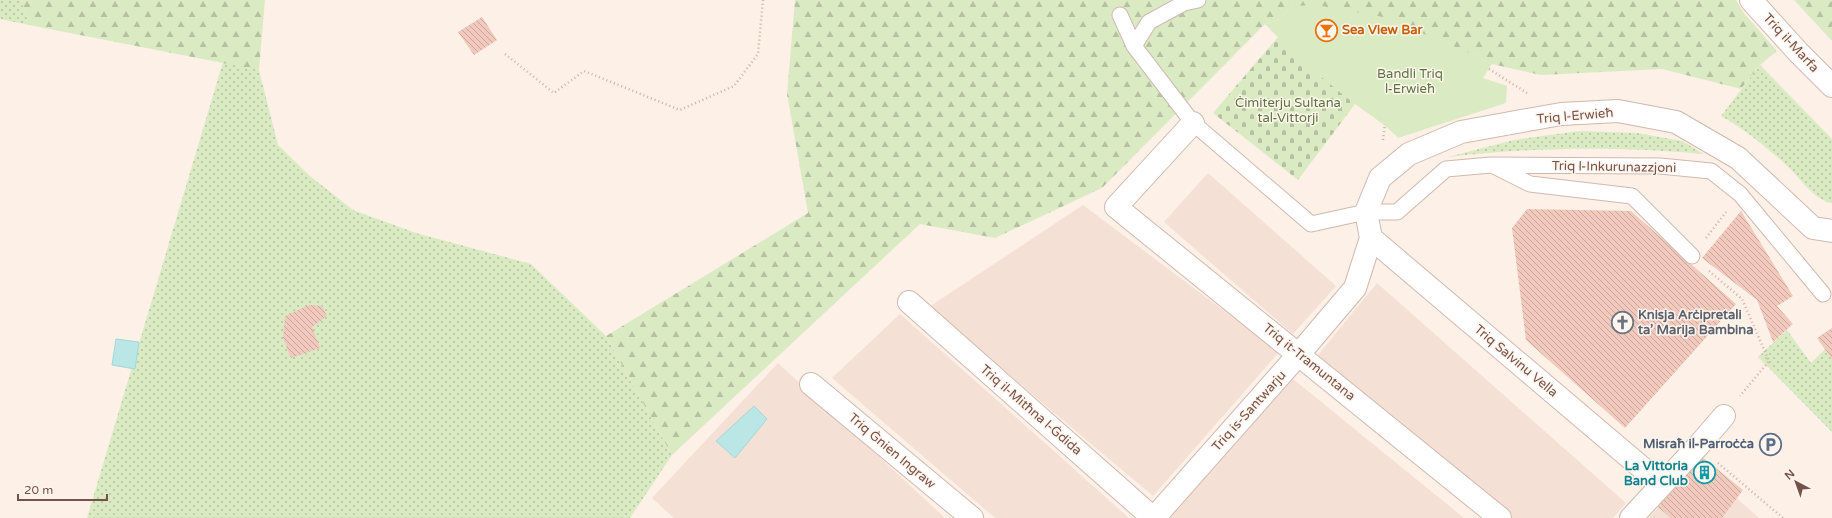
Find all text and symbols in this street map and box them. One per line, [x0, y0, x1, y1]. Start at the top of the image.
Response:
street label: Triq il-Marfa [1760, 10, 1822, 76]
bar icon: Sea View Bar [1313, 17, 1339, 43]
place label: Sea View Bar [1342, 22, 1423, 38]
park label: Bandli Triq l-Erwieħ [1377, 66, 1443, 97]
park label: Ċimiterju Sultana tal-Vittorji [1235, 95, 1341, 126]
street label: Triq l-Erwieħ [1536, 105, 1614, 127]
street label: Triq l-Inkurunazzjoni [1552, 158, 1676, 176]
place label: Knisja Arċipretali ta’ Marija Bambina [1637, 307, 1754, 338]
church icon: Knisja Arċipretali ta’ Marija Bambina [1609, 309, 1635, 335]
street label: Triq it-Tramuntana [1260, 320, 1358, 404]
street label: Triq Salvinu Vella [1471, 321, 1561, 401]
street label: Triq il-Mitħna l-Ġdida [977, 361, 1085, 459]
street label: Triq is-Santwarju [1209, 367, 1289, 455]
street label: Triq Ġnien Ingraw [845, 410, 939, 492]
parking icon: Misraħ il-Parroċċa [1757, 431, 1783, 457]
place label: Misraħ il-Parroċċa [1643, 436, 1754, 452]
place label: La Vittoria Band Club [1624, 458, 1688, 489]
building icon: La Vittoria Band Club [1691, 460, 1717, 486]
north arrow [1776, 462, 1816, 502]
text: N [1782, 467, 1797, 483]
scale bar [18, 476, 107, 502]
text: 20 m [24, 483, 53, 497]

